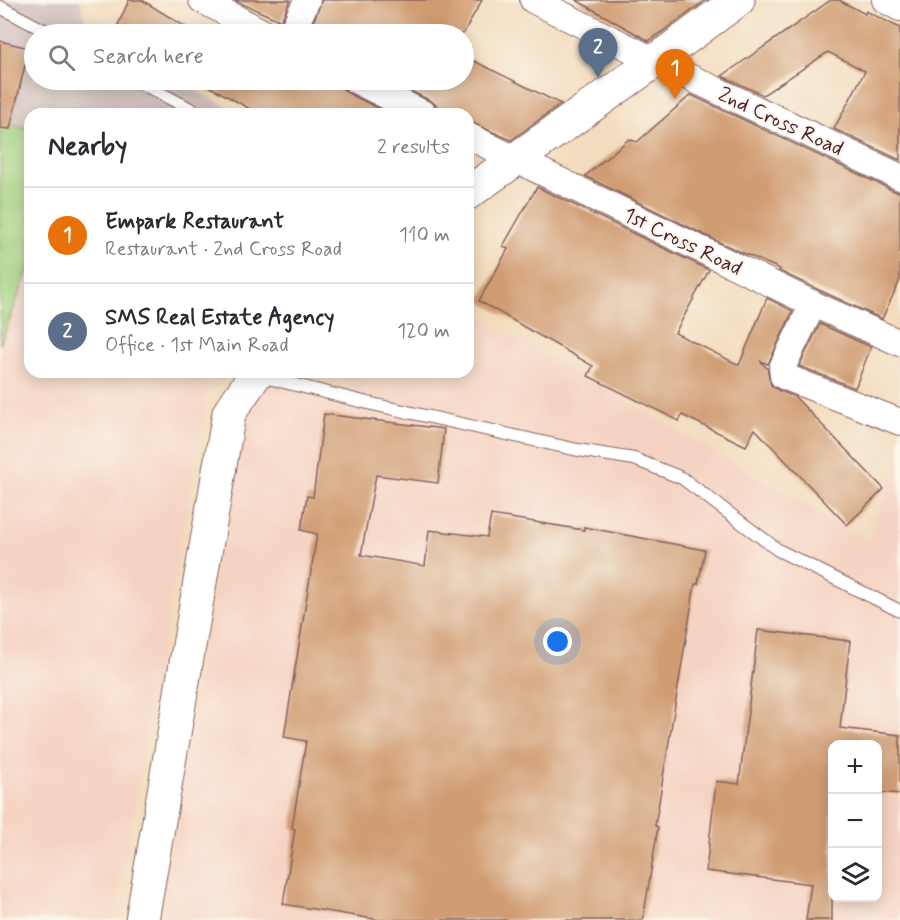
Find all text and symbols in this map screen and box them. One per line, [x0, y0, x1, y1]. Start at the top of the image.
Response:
search box [24, 24, 474, 90]
pin: 2 [578, 28, 618, 78]
icon: search [45, 41, 78, 74]
text: Search here [93, 43, 204, 71]
pin: 1 [656, 50, 694, 99]
street label: 2nd Cross Road [713, 81, 848, 163]
text: Nearby [48, 130, 127, 164]
text: 2 results [377, 134, 450, 161]
street label: 1st Cross Road [619, 201, 747, 283]
text: Empark Restaurant [105, 208, 284, 236]
text: 1 [63, 222, 72, 249]
text: 110 m [399, 222, 450, 249]
text: Restaurant · 2nd Cross Road [105, 236, 342, 263]
text: SMS Real Estate Agency [105, 304, 334, 332]
text: 2 [63, 318, 72, 345]
text: 120 m [397, 318, 450, 345]
text: Office · 1st Main Road [105, 332, 289, 359]
your location [543, 627, 572, 656]
map controls [828, 740, 882, 902]
button: + [828, 740, 882, 794]
button: − [828, 794, 882, 848]
button: layers [828, 848, 882, 902]

